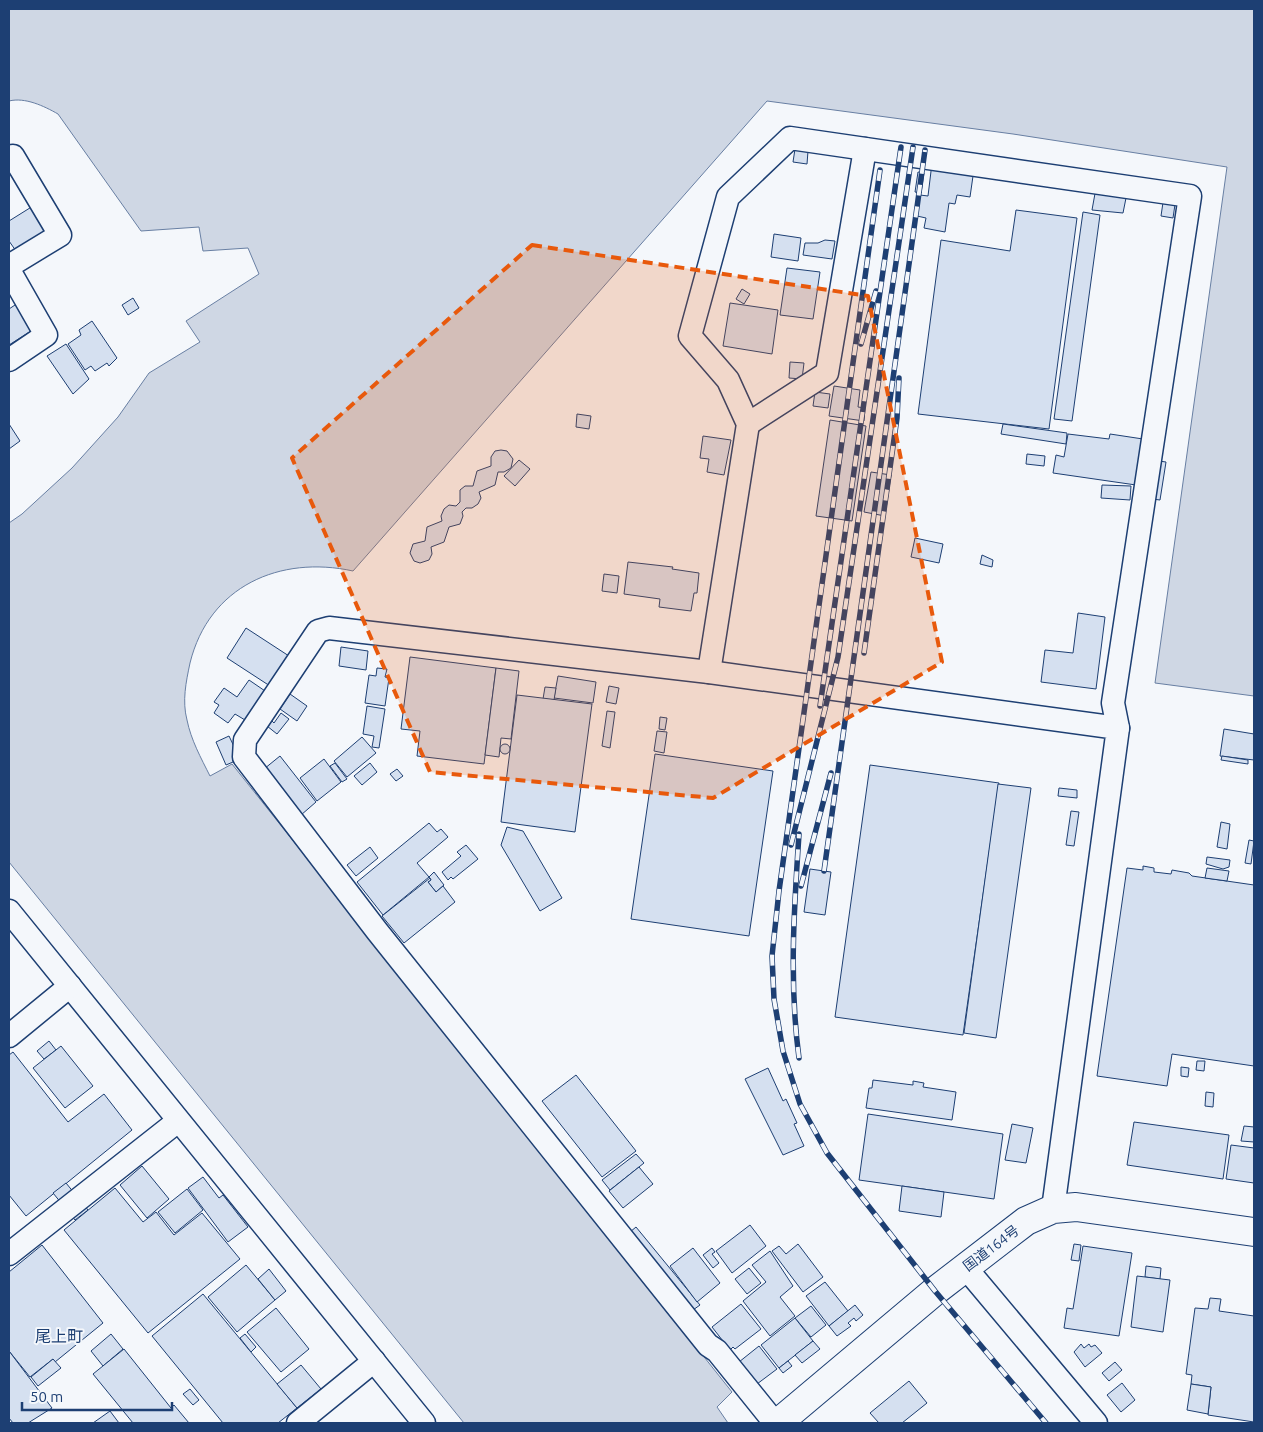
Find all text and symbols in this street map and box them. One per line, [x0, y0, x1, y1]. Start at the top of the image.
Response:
street label: 国道164号 [960, 1222, 1022, 1274]
district label: 尾上町 [35, 1327, 83, 1345]
scale bar [22, 1380, 172, 1412]
text: 50 m [30, 1388, 63, 1405]

